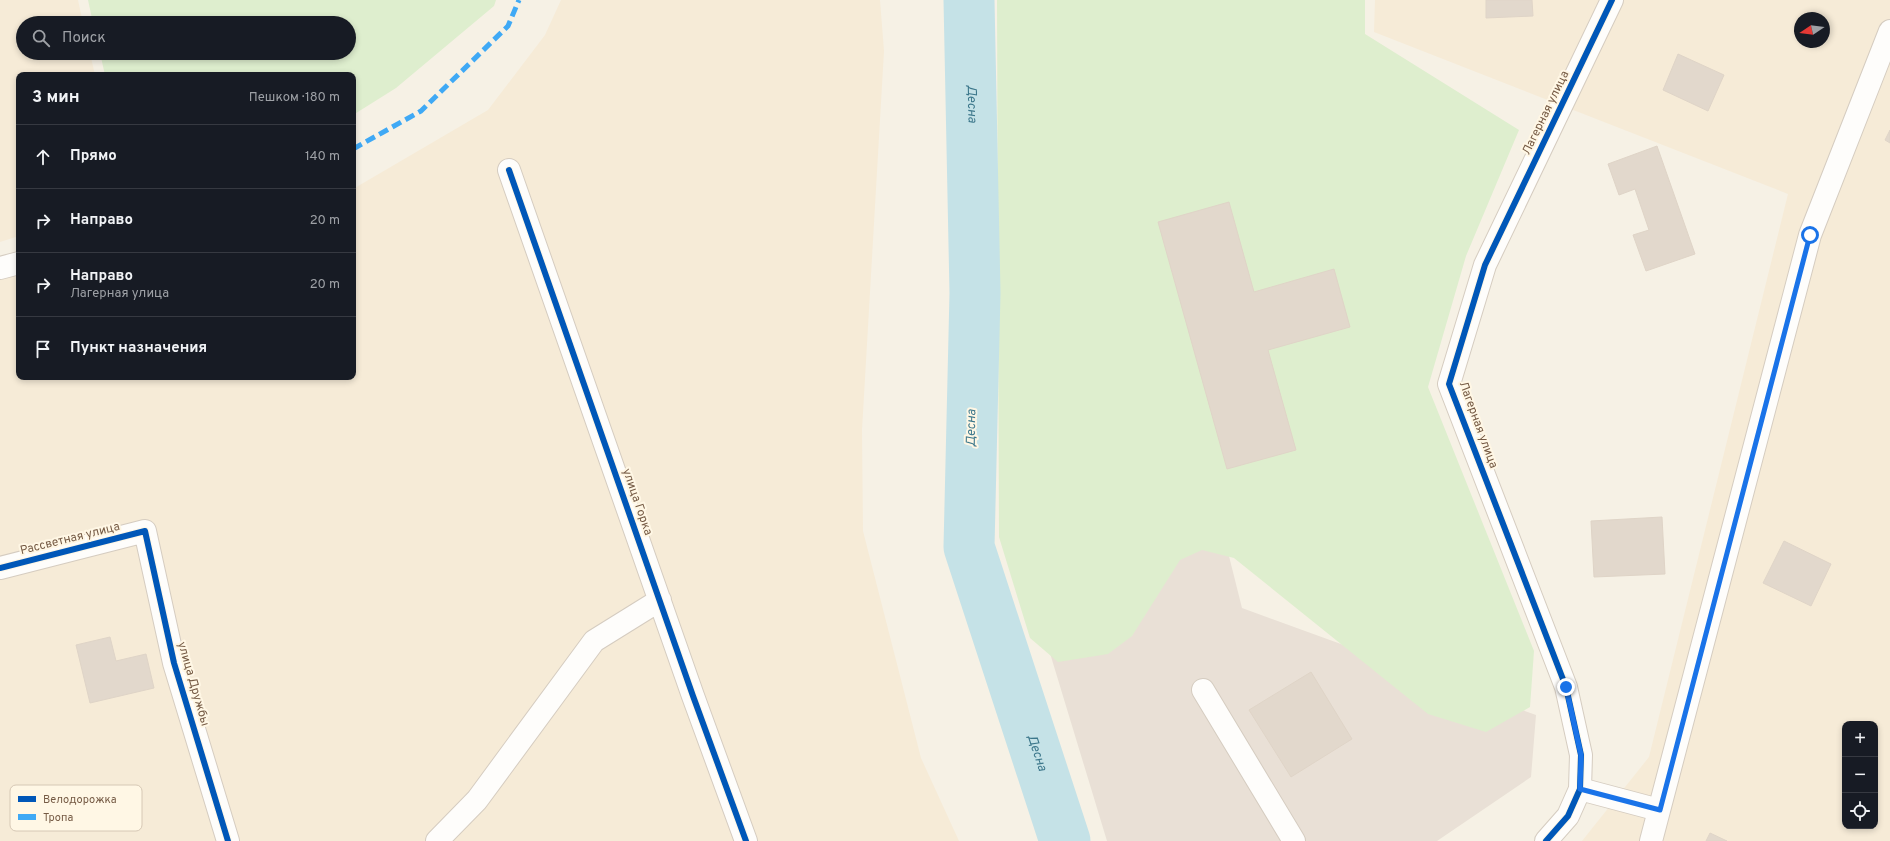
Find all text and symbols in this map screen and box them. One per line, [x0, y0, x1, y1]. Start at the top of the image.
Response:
north arrow [1794, 12, 1830, 48]
search box [16, 16, 356, 60]
icon: search [30, 27, 52, 49]
text: Поиск [62, 29, 106, 48]
street label: Лагерная улица [1519, 68, 1573, 158]
water label: Десна [963, 85, 980, 123]
text: 3 мин [32, 87, 80, 109]
text: Пешком · 180 m [249, 90, 340, 106]
icon: ahead [32, 146, 54, 168]
text: Прямо [70, 147, 117, 166]
text: 140 m [305, 149, 340, 165]
icon: right [32, 210, 54, 232]
text: Направо [70, 211, 133, 230]
text: 20 m [310, 213, 340, 229]
route start [1801, 226, 1819, 244]
text: Направо [70, 267, 133, 286]
icon: right [32, 274, 54, 296]
text: 20 m [310, 277, 340, 293]
text: Лагерная улица [70, 286, 169, 302]
icon: arrive [32, 338, 54, 360]
text: Пункт назначения [70, 339, 207, 358]
street label: Лагерная улица [1455, 379, 1501, 471]
water label: Десна [964, 409, 980, 447]
street label: улица Горка [618, 466, 656, 538]
street label: Рассветная улица [18, 519, 122, 559]
street label: улица Дружбы [173, 640, 213, 728]
route end [1557, 678, 1575, 696]
map controls [1842, 721, 1878, 829]
button: + [1842, 721, 1878, 757]
water label: Десна [1023, 733, 1050, 774]
button: − [1842, 757, 1878, 793]
legend [10, 785, 142, 831]
text: Велодорожка [43, 793, 117, 807]
button: locate [1842, 793, 1878, 829]
text: Тропа [43, 811, 73, 825]

